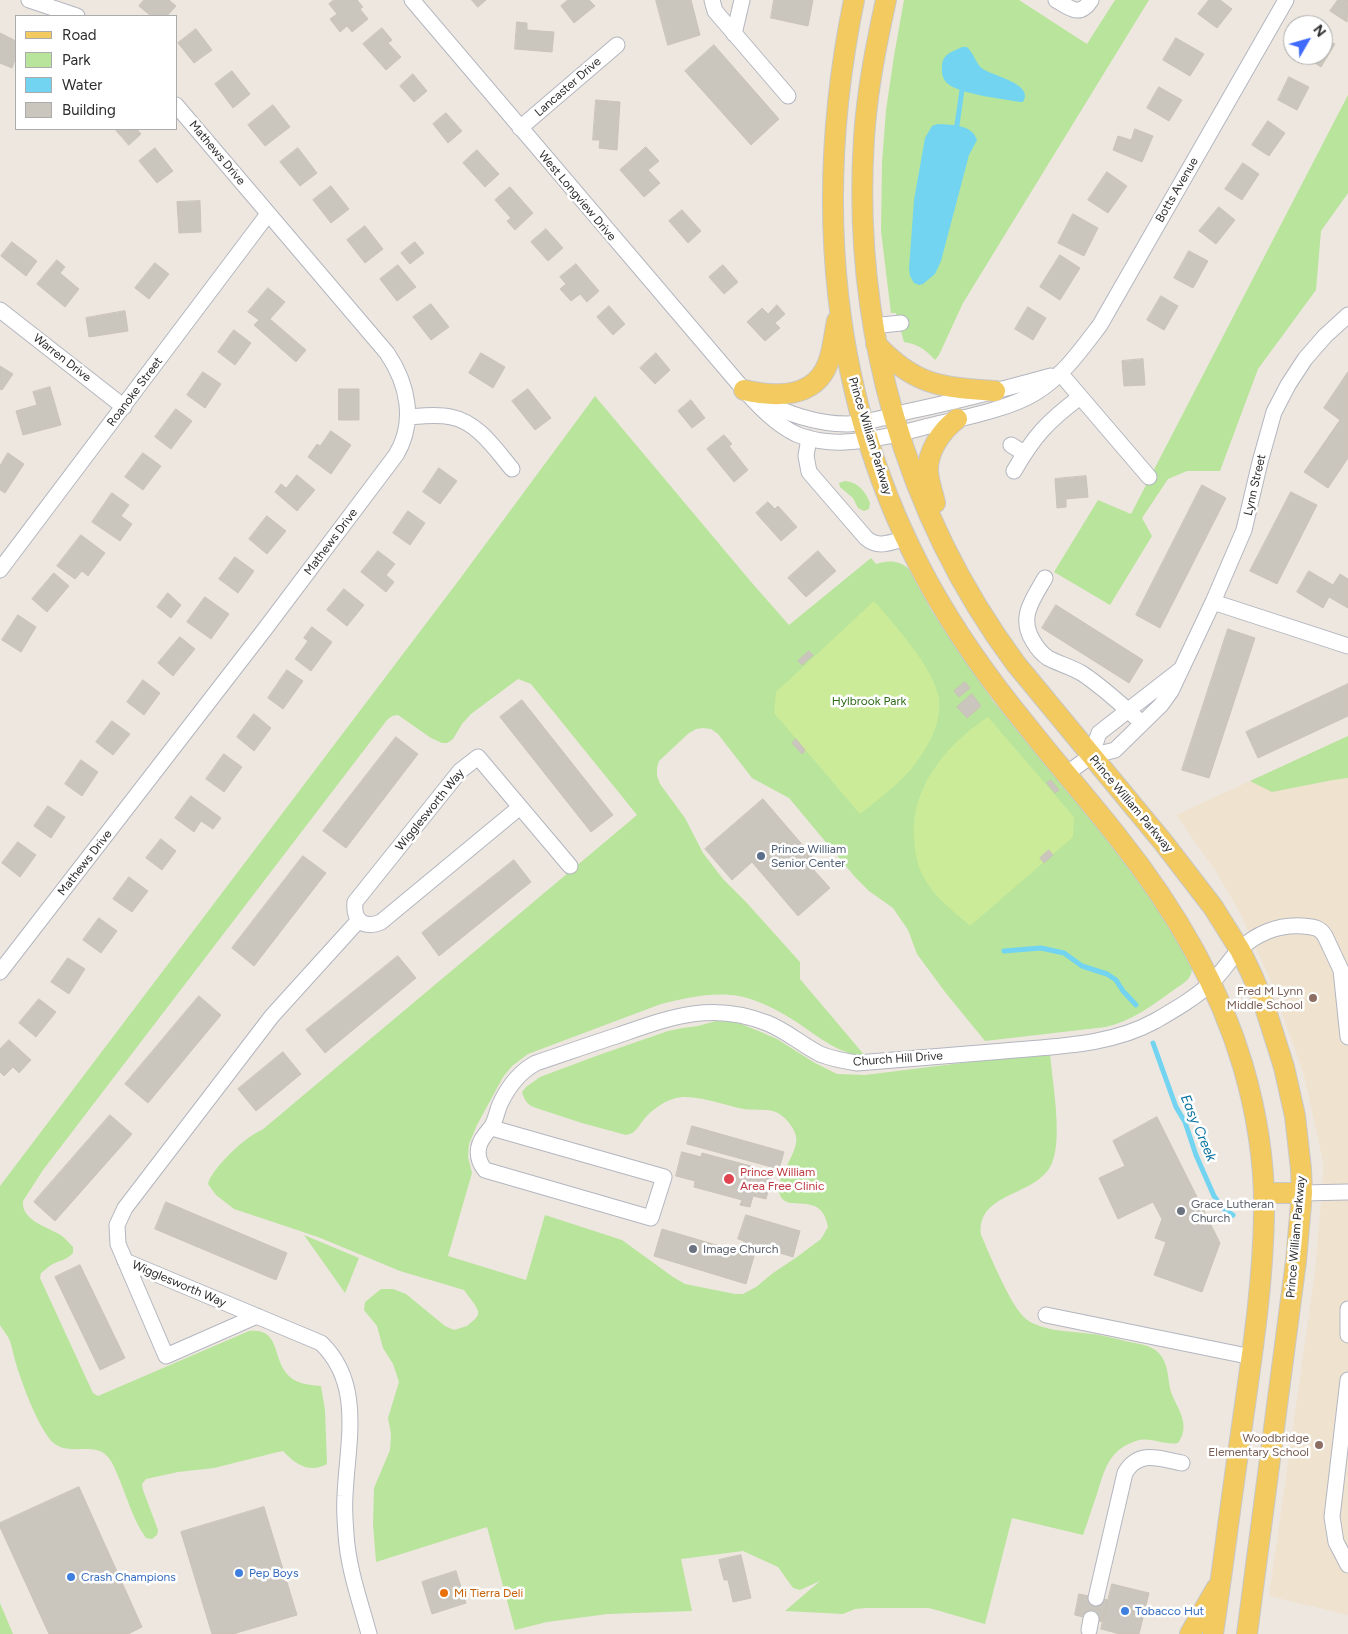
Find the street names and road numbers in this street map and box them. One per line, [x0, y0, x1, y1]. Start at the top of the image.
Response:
street label: Lancaster Drive [532, 54, 604, 120]
street label: Mathews Drive [186, 118, 248, 188]
street label: West Longview Drive [535, 148, 619, 244]
street label: Botts Avenue [1153, 155, 1201, 225]
street label: Warren Drive [30, 331, 94, 385]
street label: Roanoke Street [104, 355, 166, 429]
street label: Prince William Parkway [845, 375, 895, 497]
street label: Lynn Street [1241, 453, 1269, 517]
street label: Mathews Drive [301, 506, 361, 578]
street label: Prince William Parkway [1086, 752, 1176, 856]
street label: Wigglesworth Way [393, 766, 467, 854]
street label: Mathews Drive [55, 827, 115, 899]
street label: Church Hill Drive [853, 1049, 943, 1069]
street label: Prince William Parkway [1283, 1175, 1309, 1299]
street label: Wigglesworth Way [130, 1258, 228, 1310]

